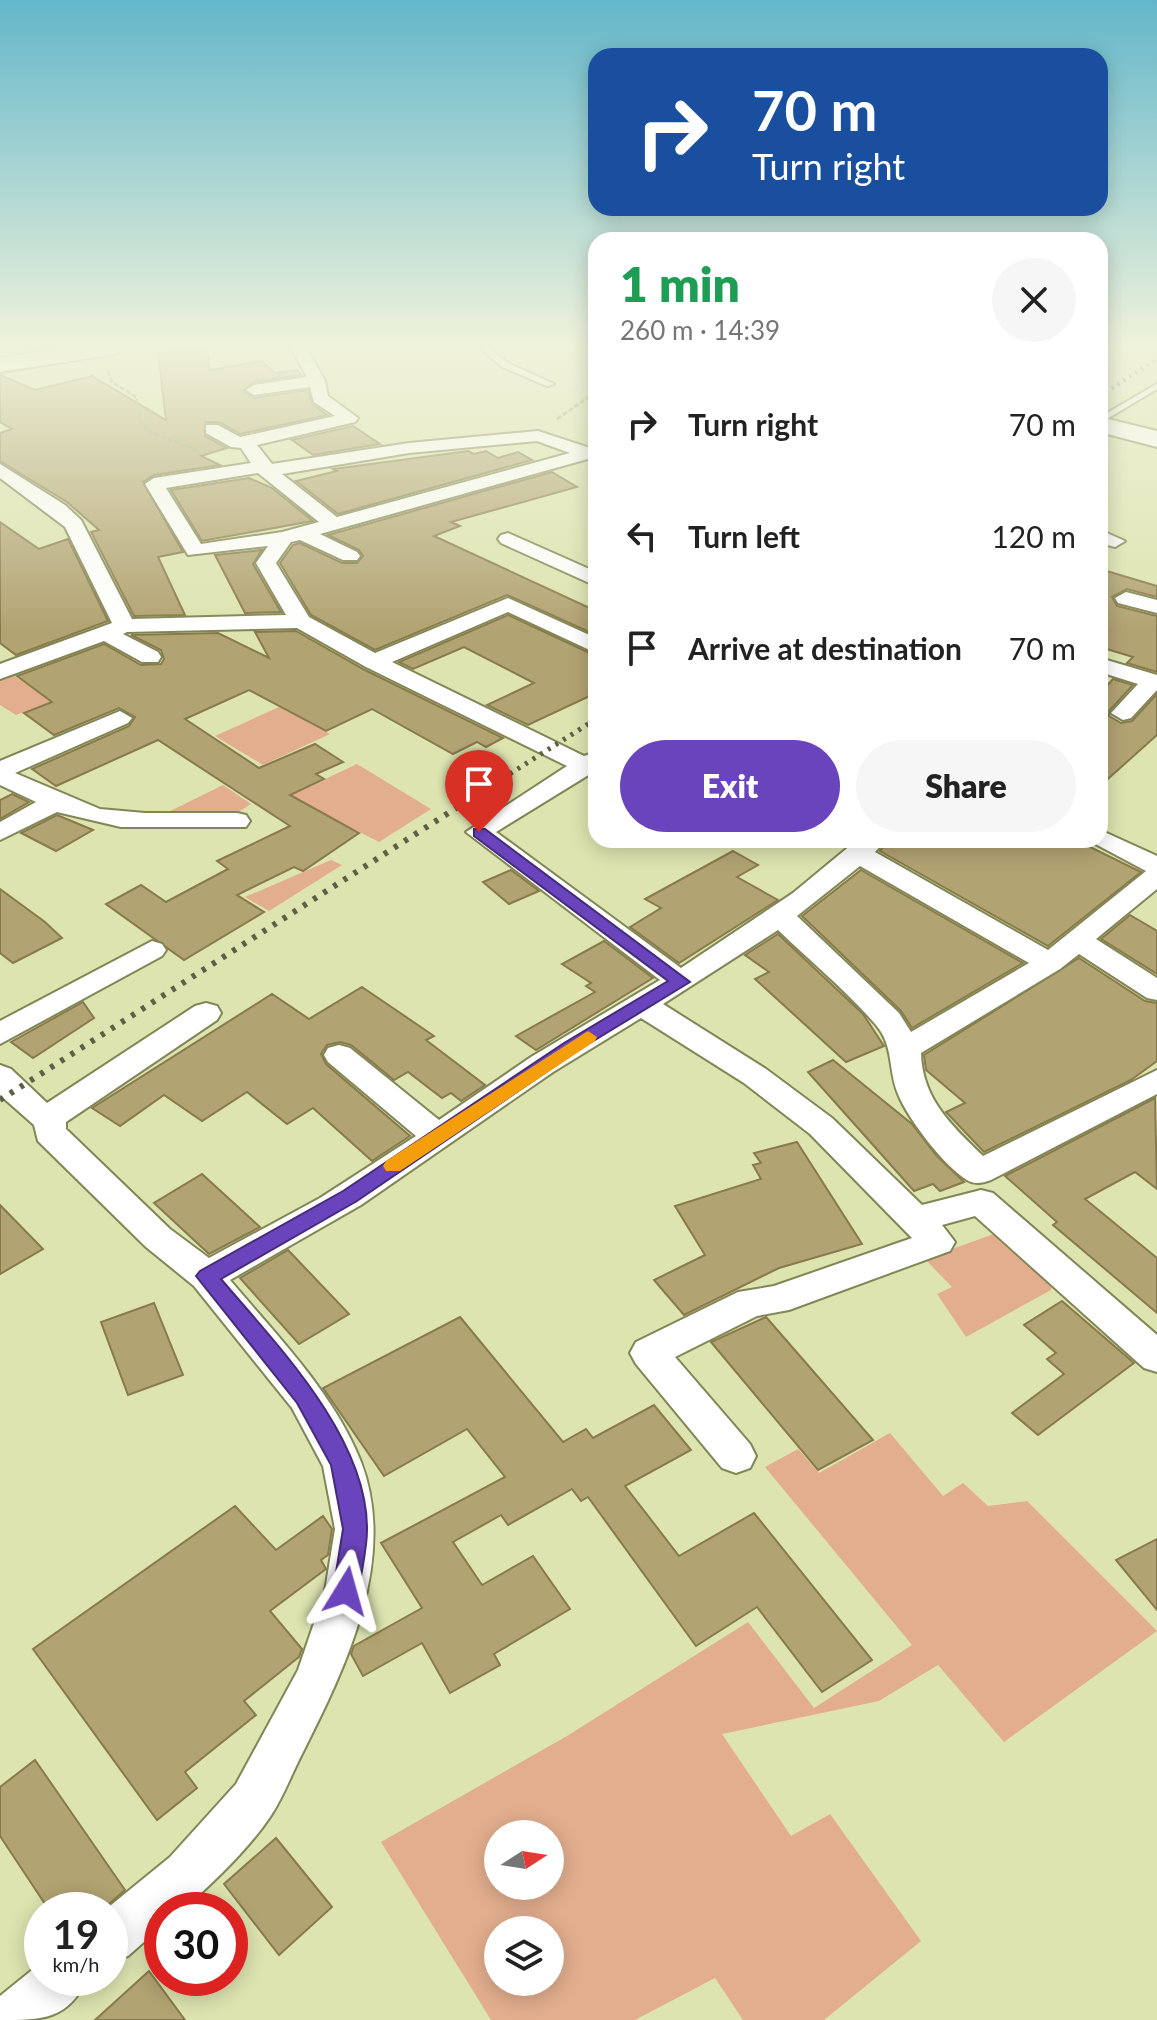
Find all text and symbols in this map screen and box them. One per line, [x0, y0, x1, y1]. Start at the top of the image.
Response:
text: 70 m [752, 76, 877, 143]
icon: right [620, 80, 724, 184]
text: Turn right [752, 144, 905, 188]
text: 1 min [620, 255, 740, 312]
button: close [992, 258, 1076, 342]
text: 260 m · 14:39 [620, 314, 780, 346]
icon: right [620, 402, 664, 446]
text: Turn right [688, 406, 818, 442]
text: 70 m [1009, 406, 1076, 442]
icon: left [620, 514, 664, 558]
text: Turn left [688, 518, 800, 554]
text: 120 m [991, 518, 1076, 554]
icon: arrive [620, 626, 664, 670]
text: Arrive at destination [688, 630, 962, 666]
text: 70 m [1009, 630, 1076, 666]
button: Exit [620, 740, 840, 832]
button: Share [856, 740, 1076, 832]
pin [445, 750, 513, 832]
icon: arrive [457, 762, 501, 806]
position arrow [304, 1549, 388, 1633]
north arrow [484, 1820, 564, 1900]
map controls [484, 1820, 564, 1996]
speed limit sign: 30 [144, 1892, 248, 1996]
text: 19 [53, 1910, 99, 1958]
button: layers [484, 1916, 564, 1996]
text: km/h [53, 1952, 99, 1976]

